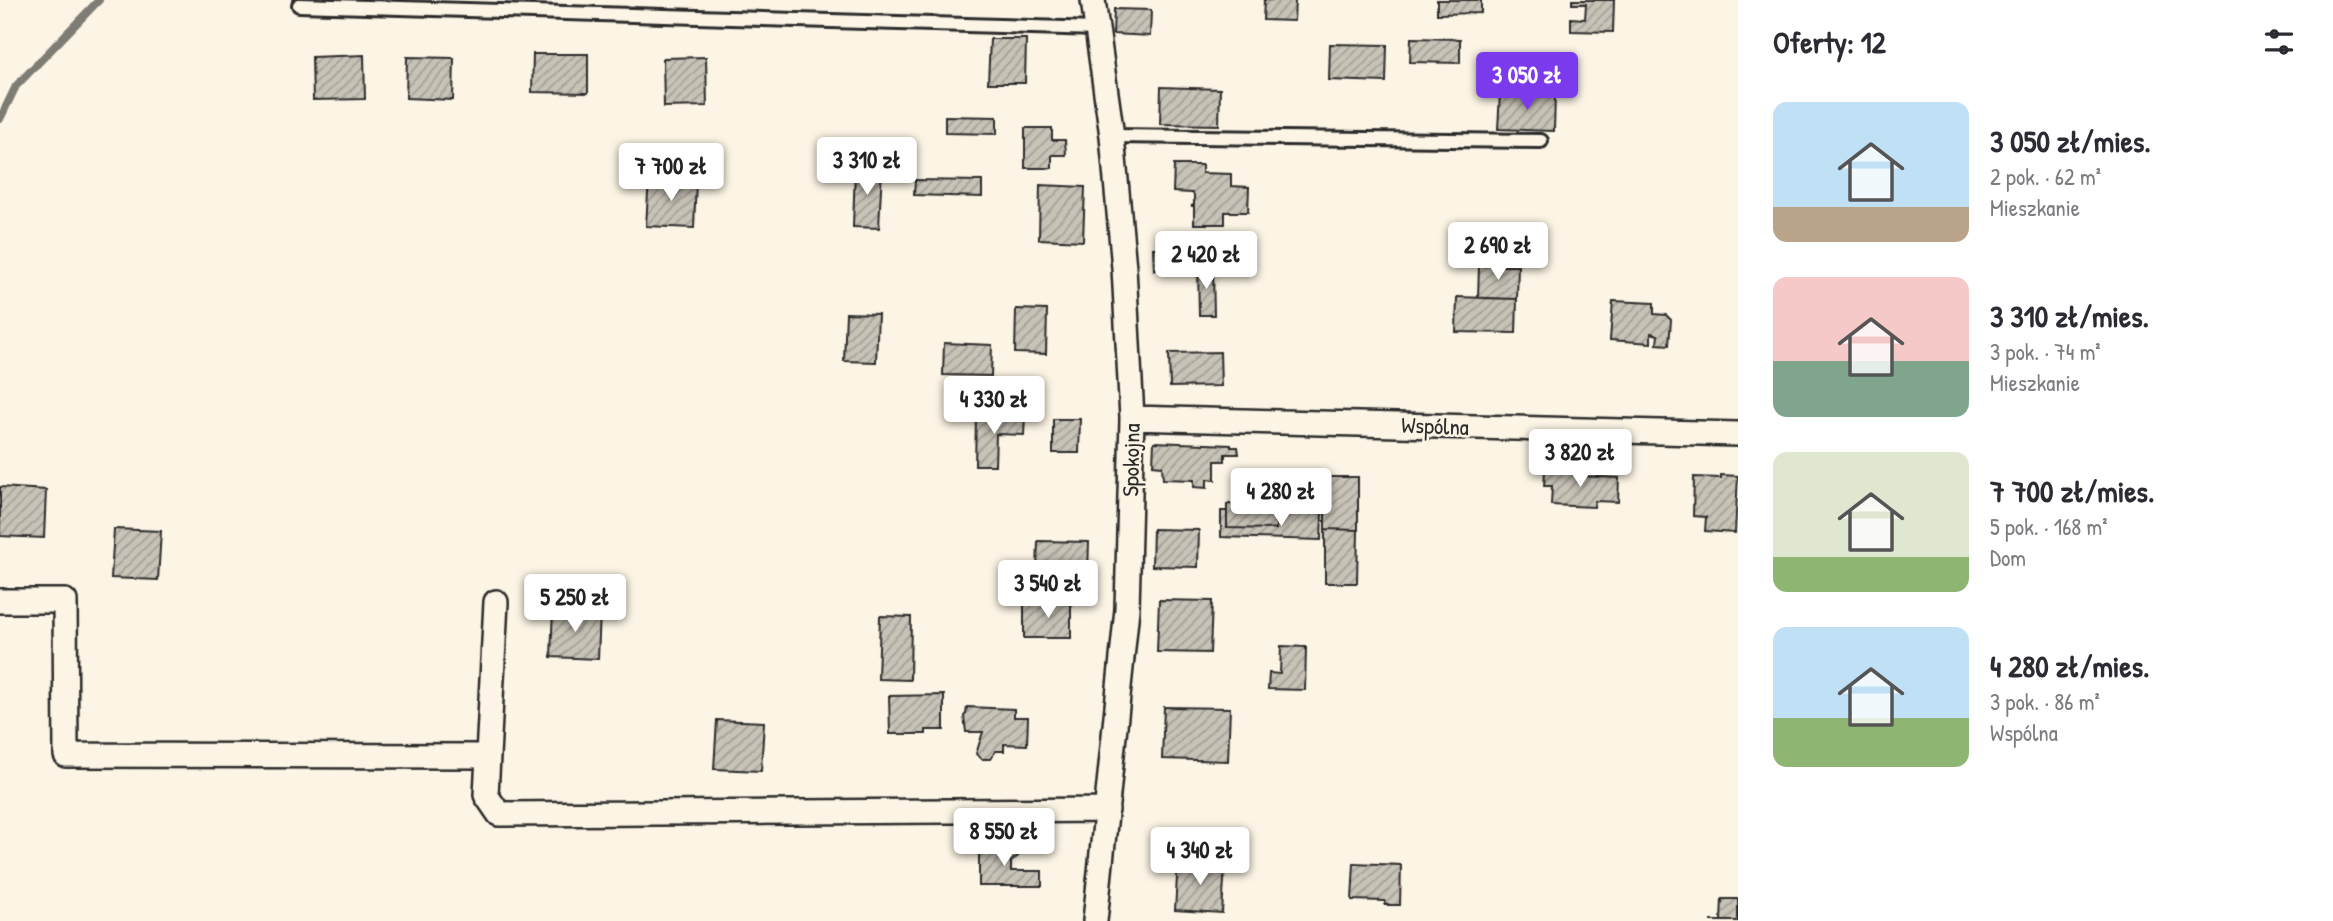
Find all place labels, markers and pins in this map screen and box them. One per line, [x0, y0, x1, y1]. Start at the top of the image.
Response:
pin: 3 050 zł [1455, 52, 1599, 112]
pin: 3 310 zł [795, 138, 939, 197]
pin: 7 700 zł [599, 144, 743, 203]
pin: 2 690 zł [1426, 222, 1570, 282]
pin: 2 420 zł [1134, 232, 1278, 291]
pin: 4 330 zł [922, 376, 1066, 436]
pin: 3 820 zł [1508, 430, 1652, 489]
pin: 4 280 zł [1209, 468, 1353, 528]
pin: 3 540 zł [976, 560, 1120, 620]
pin: 5 250 zł [503, 574, 647, 634]
pin: 8 550 zł [932, 808, 1076, 868]
pin: 4 340 zł [1128, 828, 1272, 887]

